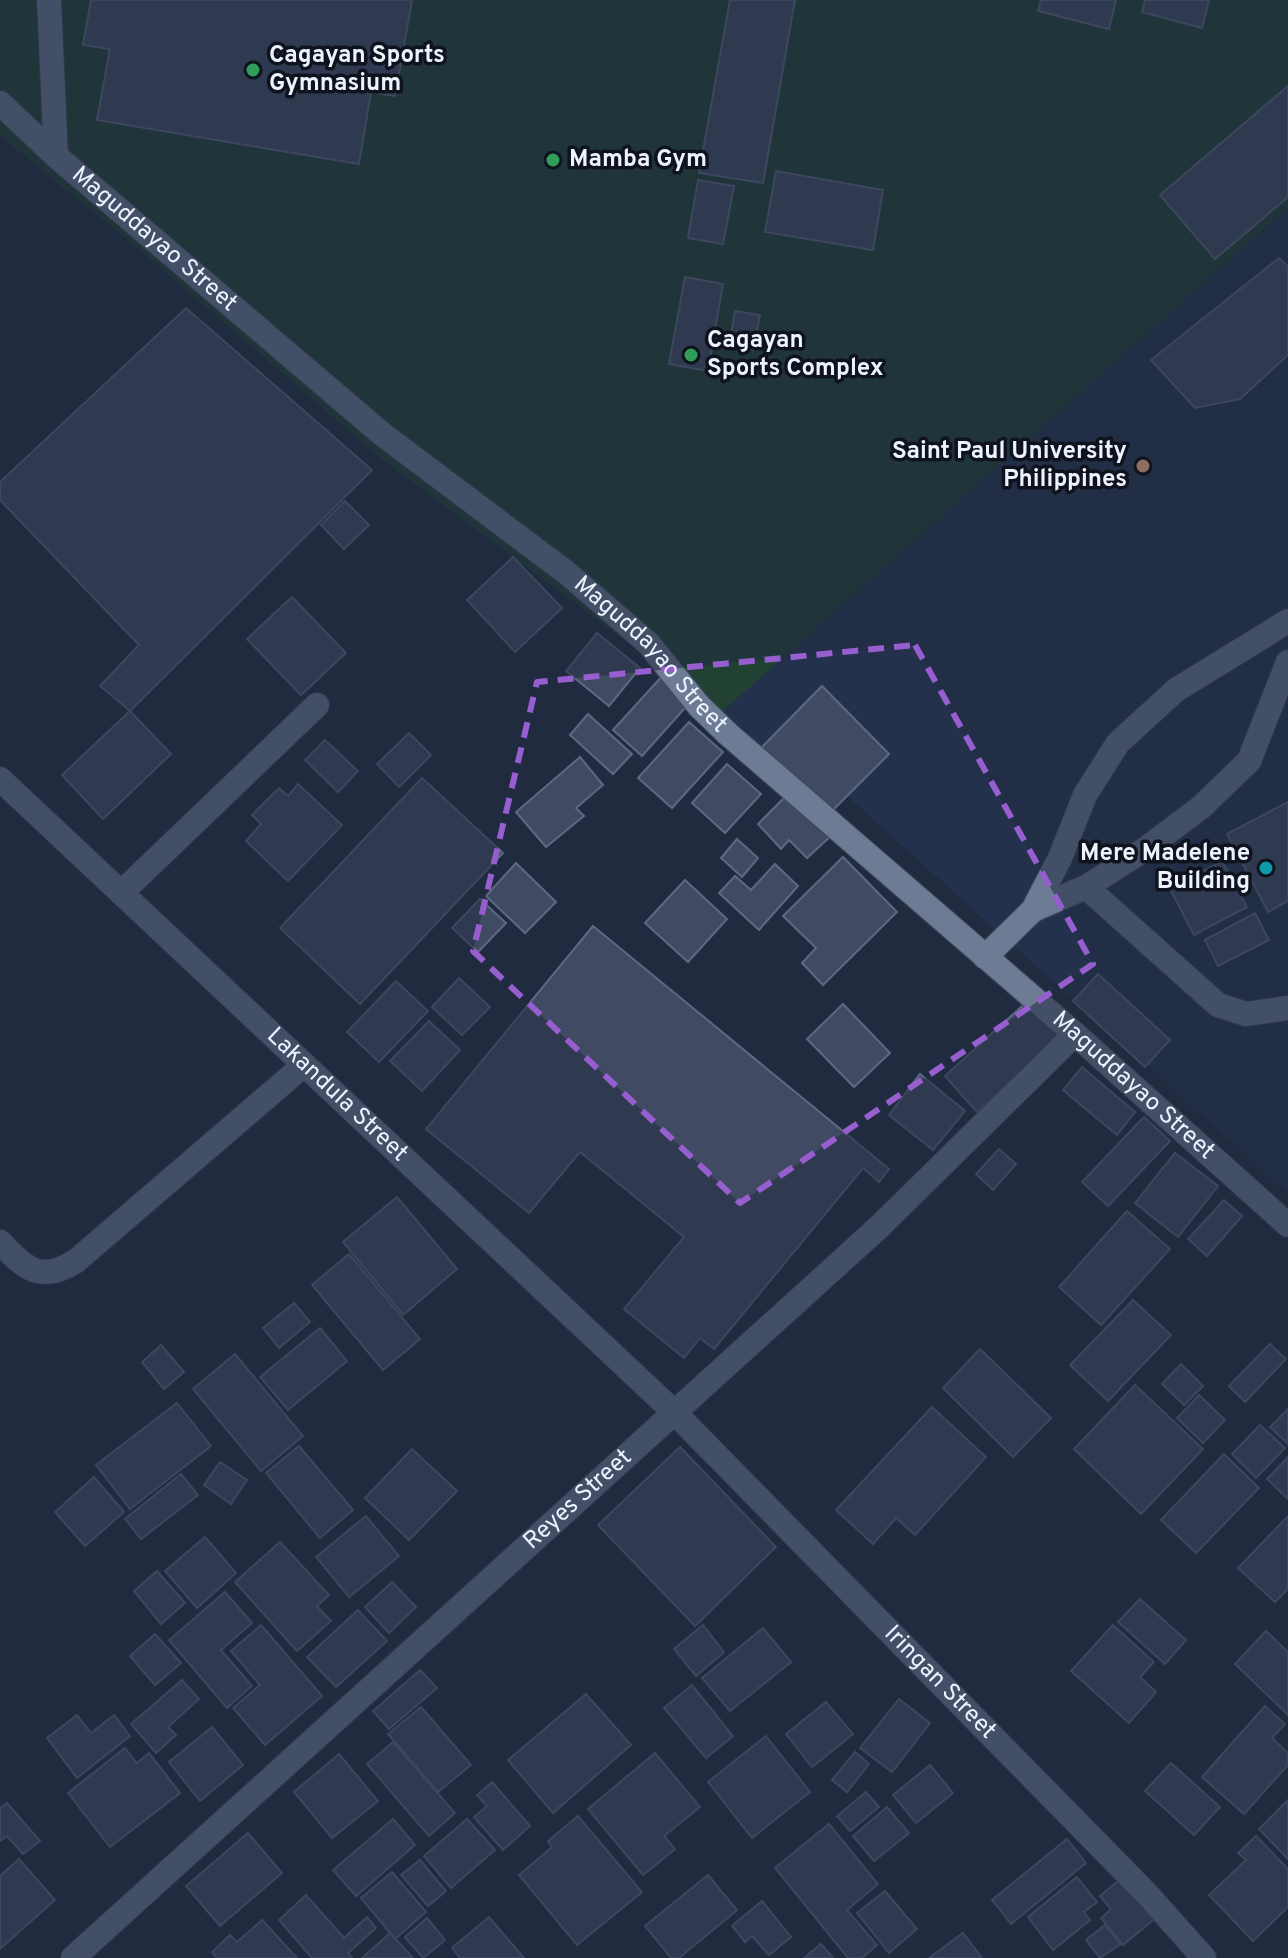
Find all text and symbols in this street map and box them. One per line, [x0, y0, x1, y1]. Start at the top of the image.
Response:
place label: Cagayan Sports Gymnasium [269, 41, 445, 99]
marker: Cagayan Sports Gymnasium [244, 61, 262, 79]
place label: Mamba Gym [569, 145, 707, 175]
marker: Mamba Gym [544, 151, 562, 169]
street label: Maguddayao Street [65, 161, 243, 319]
place label: Cagayan Sports Complex [707, 326, 884, 384]
marker: Cagayan Sports Complex [682, 346, 700, 364]
place label: Saint Paul University Philippines [892, 437, 1127, 495]
marker: Saint Paul University Philippines [1134, 457, 1152, 475]
street label: Maguddayao Street [567, 570, 733, 740]
place label: Mere Madelene Building [1080, 839, 1250, 897]
marker: Mere Madelene Building [1257, 859, 1275, 877]
street label: Maguddayao Street [1045, 1005, 1221, 1167]
street label: Lakandula Street [260, 1022, 414, 1169]
street label: Reyes Street [518, 1443, 639, 1557]
street label: Iringan Street [877, 1619, 1002, 1746]

